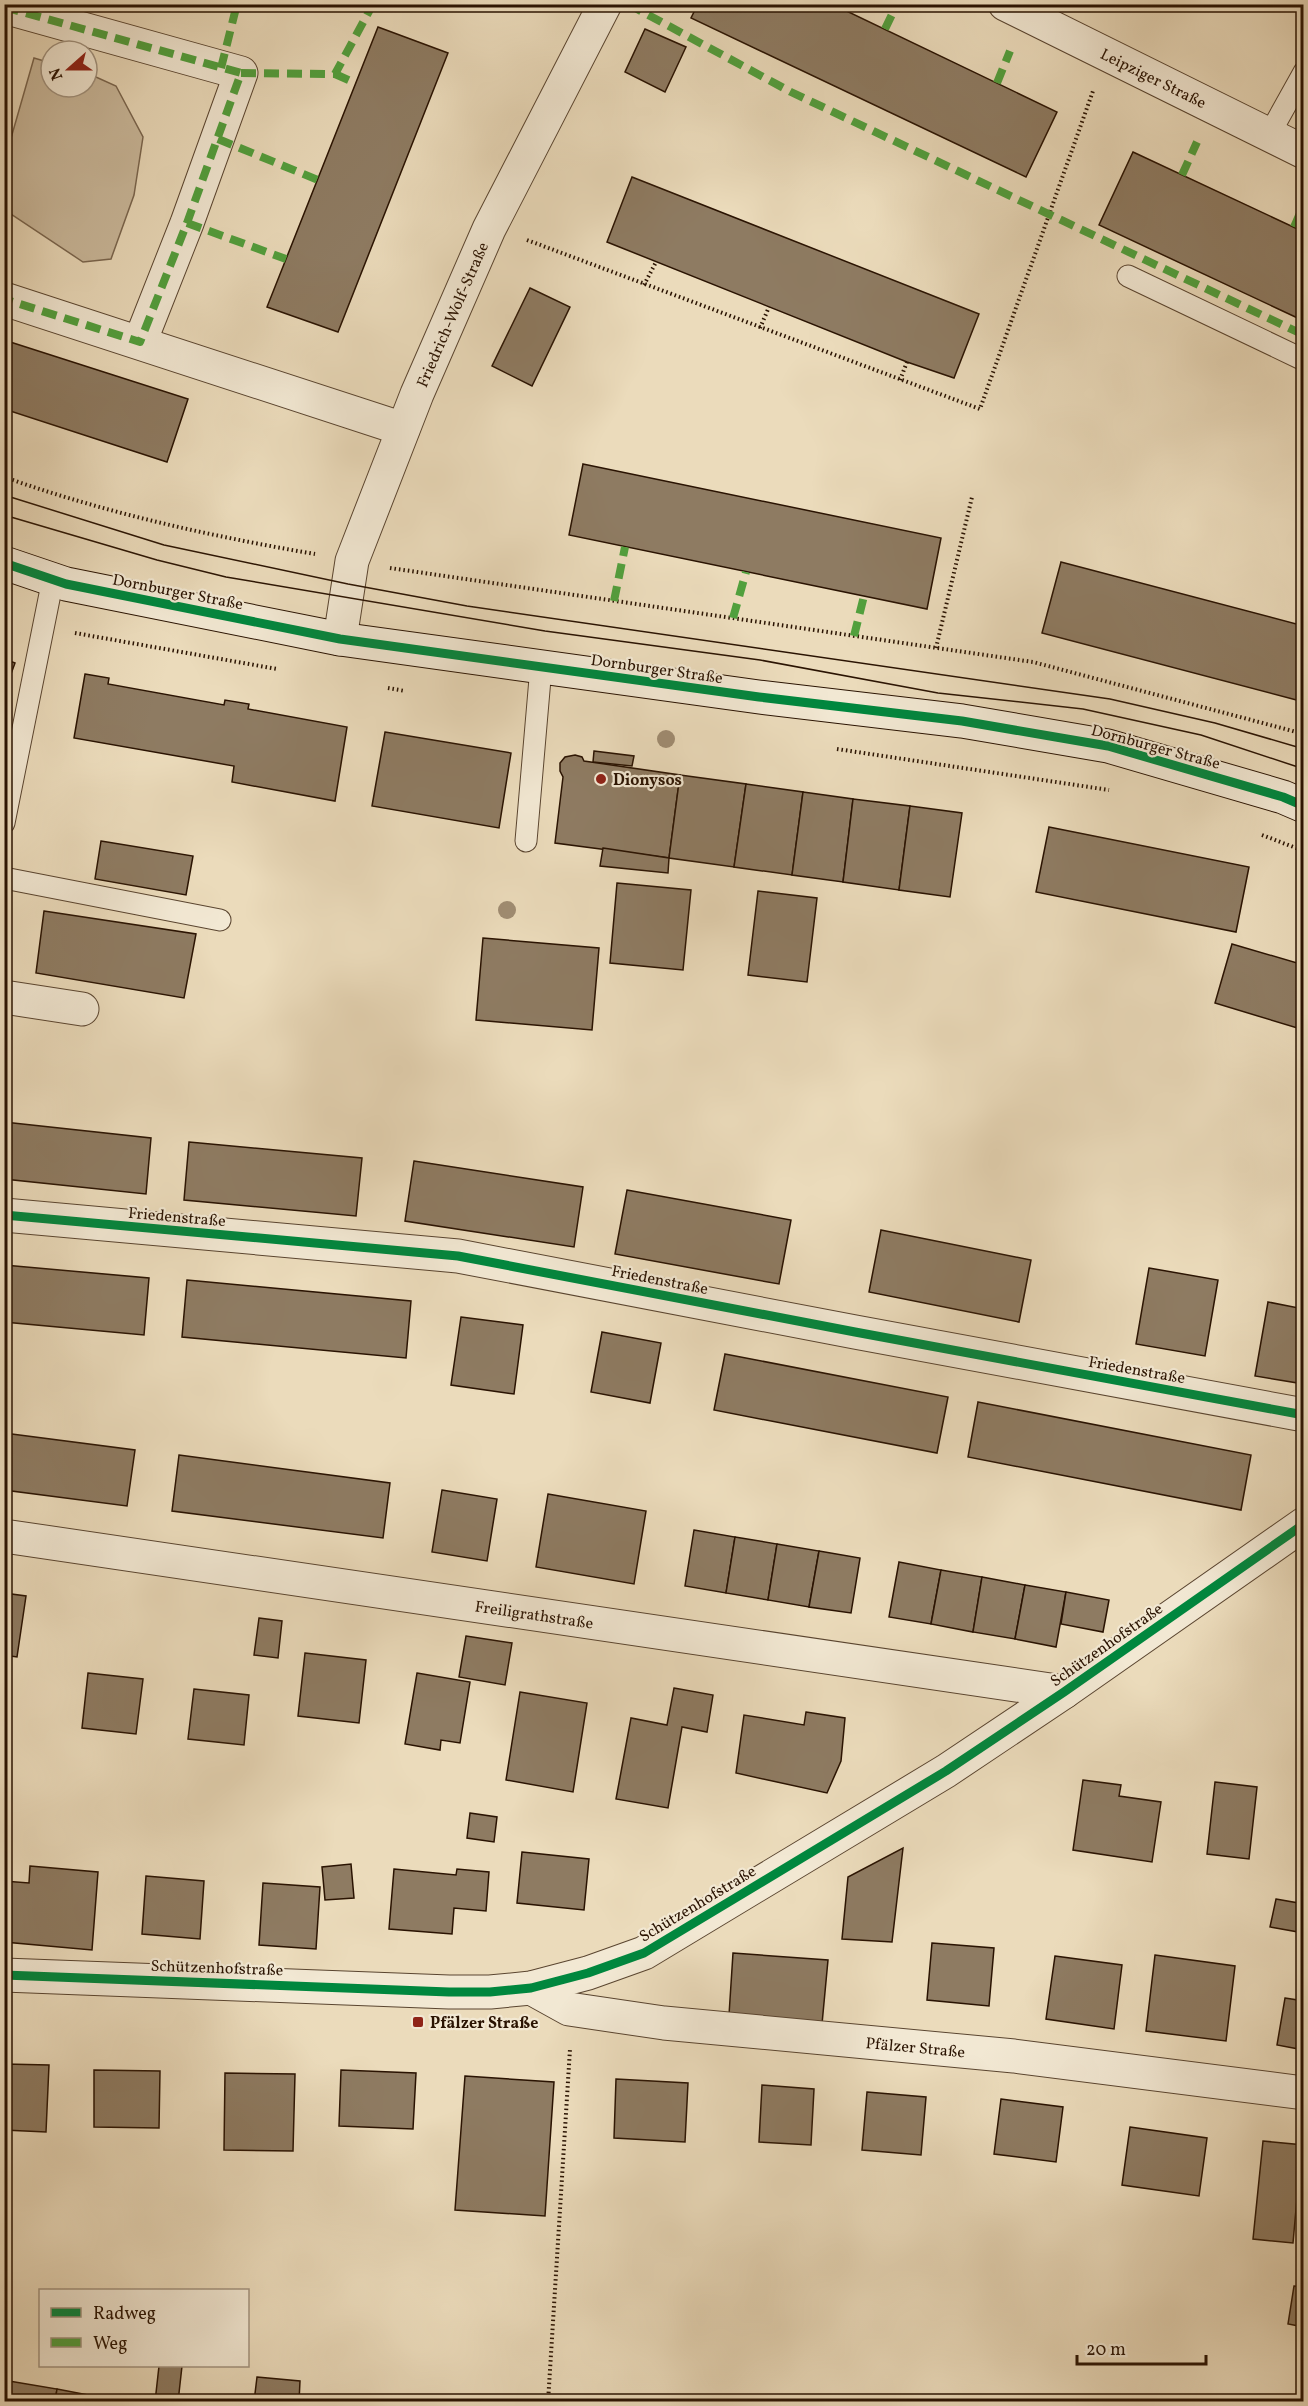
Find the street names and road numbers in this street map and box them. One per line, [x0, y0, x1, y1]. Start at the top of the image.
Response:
street label: Leipziger Straße [1096, 44, 1210, 115]
street label: Friedrich-Wolf-Straße [412, 239, 495, 391]
street label: Dornburger Straße [110, 569, 245, 616]
street label: Dornburger Straße [589, 650, 724, 690]
street label: Dornburger Straße [1088, 720, 1223, 776]
street label: Friedenstraße [127, 1203, 227, 1233]
street label: Friedenstraße [609, 1261, 710, 1301]
street label: Friedenstraße [1086, 1352, 1187, 1390]
street label: Freiligrathstraße [473, 1596, 595, 1636]
street label: Schützenhofstraße [1046, 1599, 1168, 1693]
street label: Schützenhofstraße [635, 1861, 761, 1948]
street label: Schützenhofstraße [150, 1956, 284, 1982]
street label: Pfälzer Straße [865, 2033, 966, 2064]

